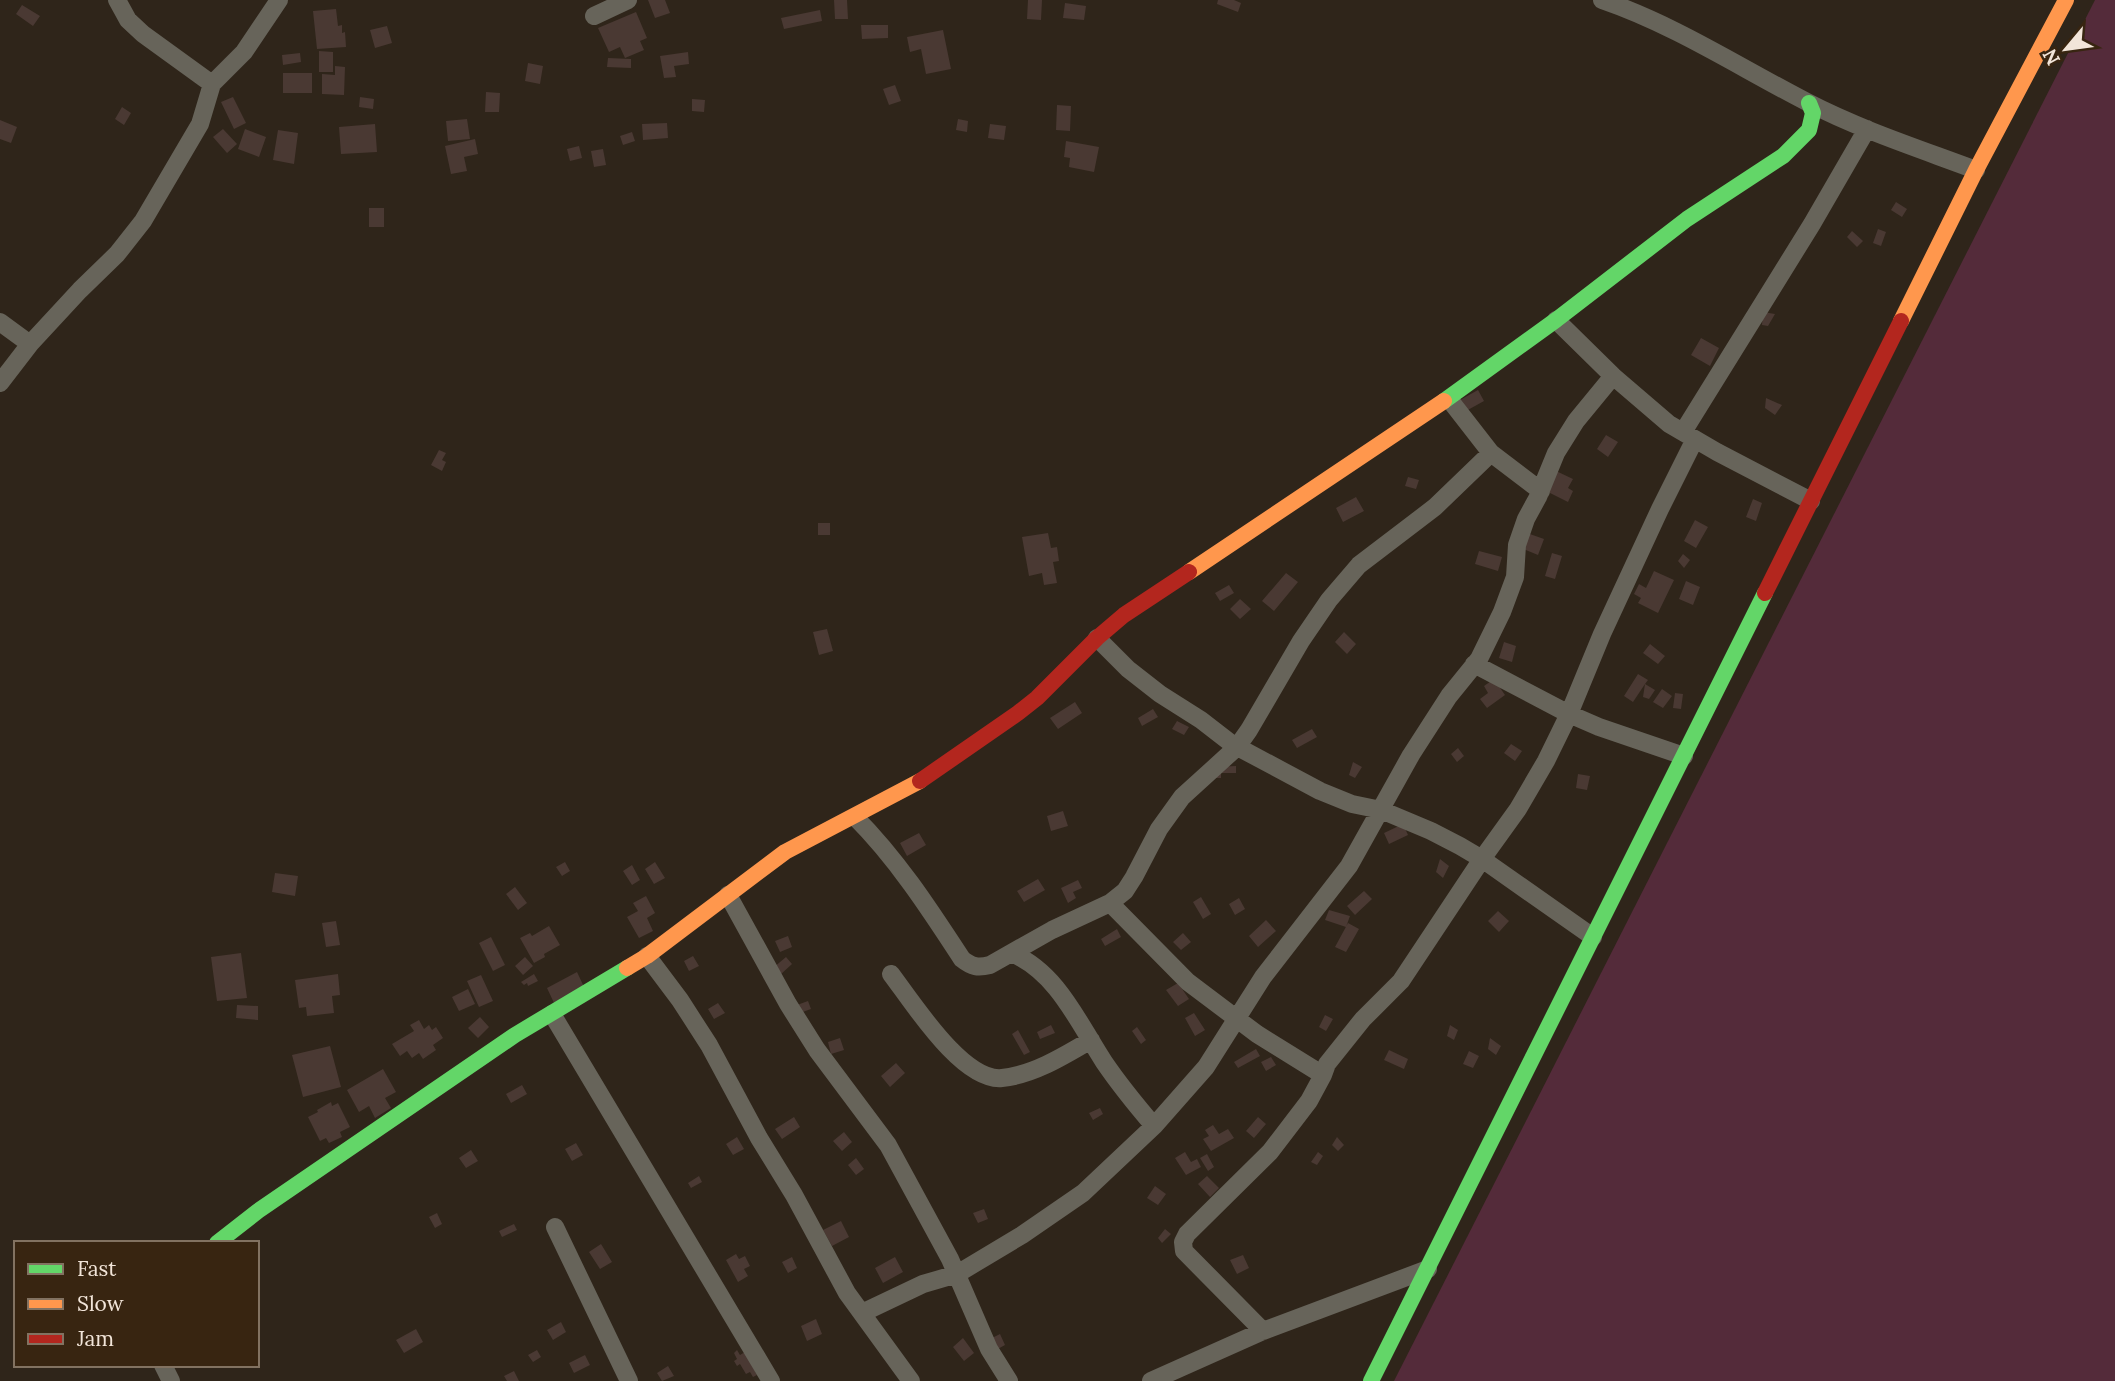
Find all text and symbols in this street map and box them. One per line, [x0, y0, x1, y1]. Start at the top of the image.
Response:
north arrow [2031, 14, 2101, 84]
text: N [2037, 45, 2065, 69]
legend [14, 1241, 259, 1367]
text: Fast [77, 1255, 117, 1282]
text: Slow [77, 1290, 124, 1317]
text: Jam [76, 1325, 114, 1352]

